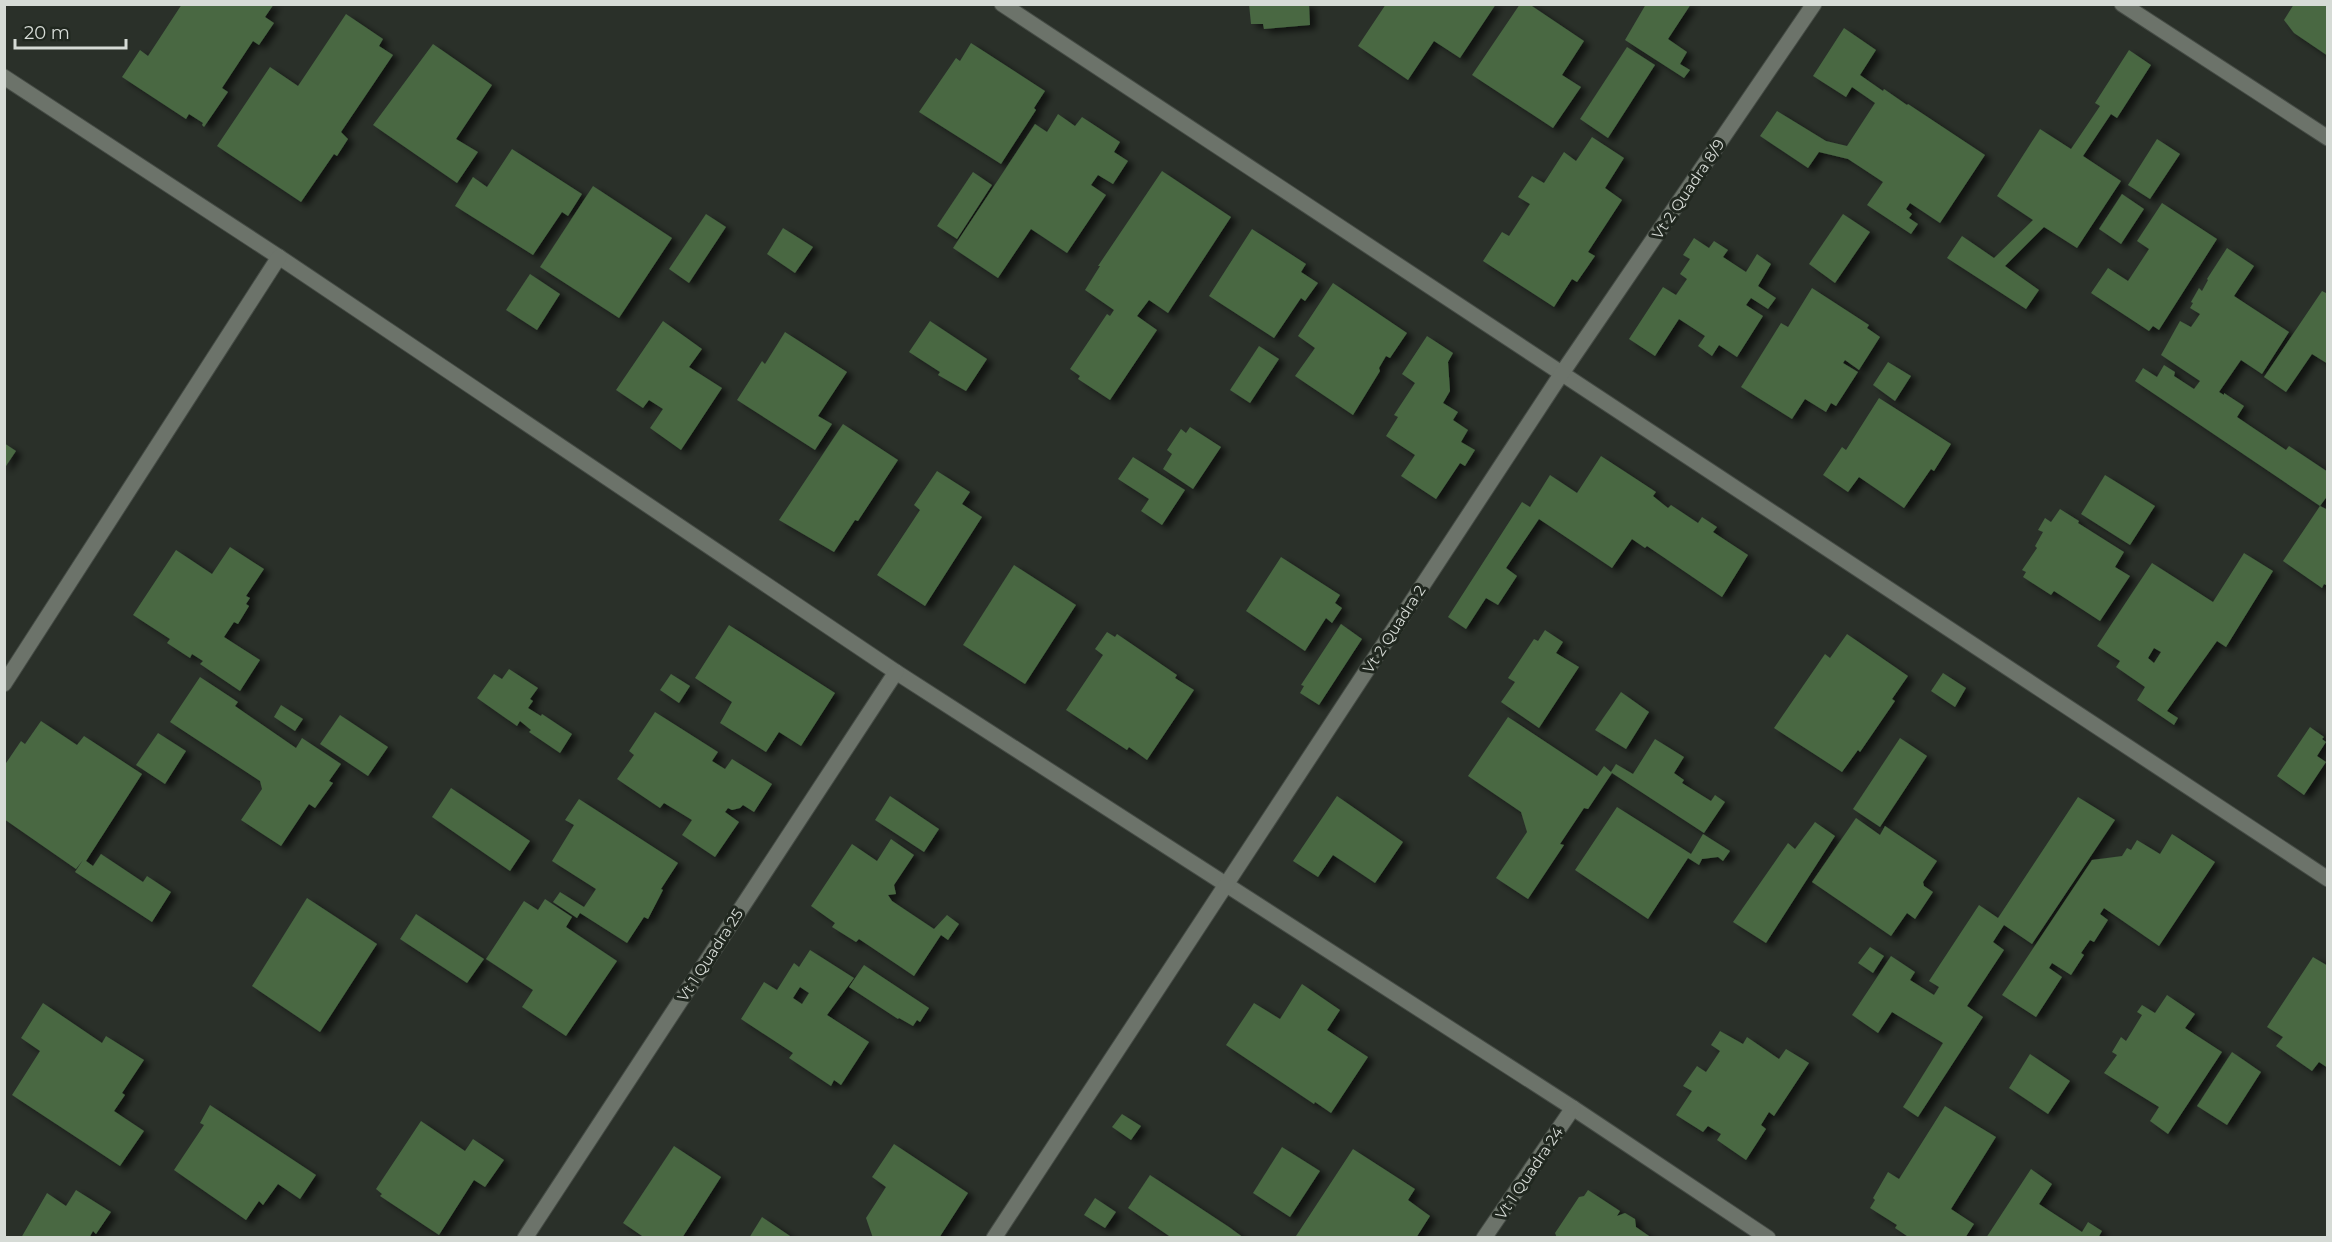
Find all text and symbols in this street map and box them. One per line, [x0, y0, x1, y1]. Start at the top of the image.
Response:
scale bar [15, 12, 126, 50]
text: 20 m [24, 22, 70, 44]
street label: Vt 2 Quadra 8/9 [1648, 135, 1728, 243]
street label: Vt 2 Quadra 2 [1358, 581, 1430, 677]
street label: Vt 1 Quadra 25 [673, 905, 747, 1005]
street label: Vt 1 Quadra 24 [1491, 1123, 1567, 1223]

